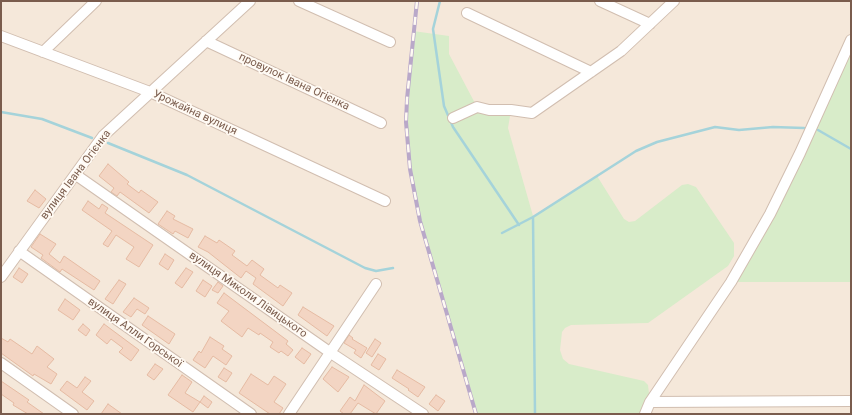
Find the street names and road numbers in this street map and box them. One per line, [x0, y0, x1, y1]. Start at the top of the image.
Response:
street label: провулок Івана Огієнка [237, 51, 351, 113]
street label: Урожайна вулиця [151, 88, 239, 138]
street label: вулиця Івана Огієнка [38, 128, 114, 222]
street label: вулиця Миколи Лівицького [186, 249, 310, 341]
street label: вулиця Алли Горської [85, 295, 185, 371]

